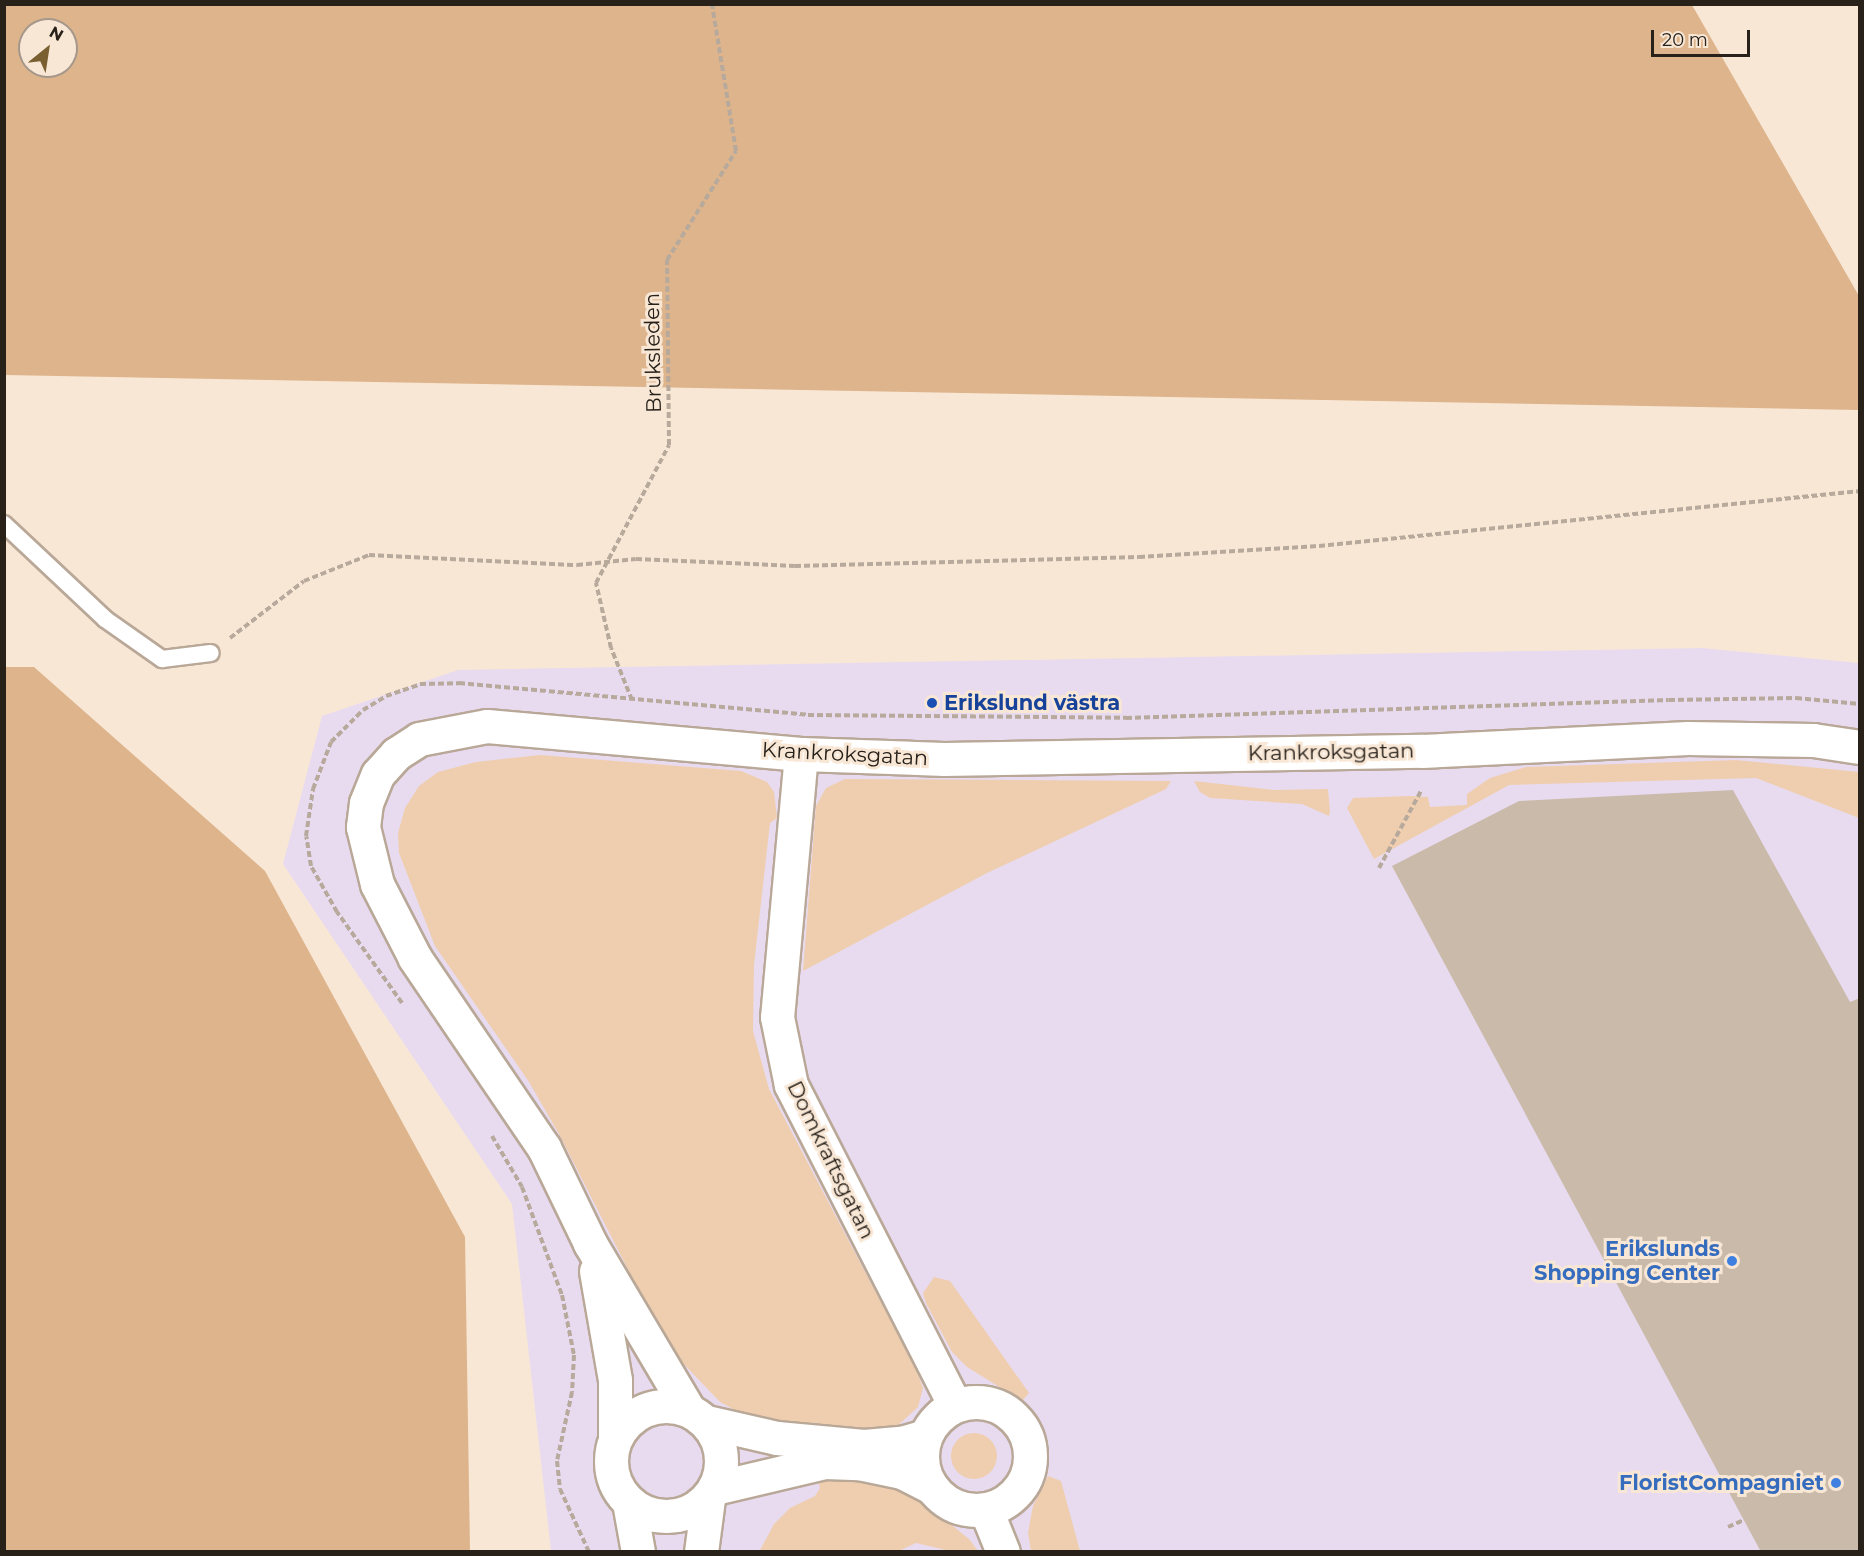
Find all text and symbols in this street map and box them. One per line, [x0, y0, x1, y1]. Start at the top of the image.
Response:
north arrow [18, 18, 78, 78]
scale bar [1654, 18, 1753, 56]
text: N [46, 22, 67, 45]
text: 20 m [1662, 29, 1708, 51]
street label: Bruksleden [639, 293, 667, 413]
place label: Erikslund västra [944, 690, 1120, 716]
marker: Erikslund västra [925, 696, 939, 710]
street label: Krankroksgatan [761, 737, 929, 771]
street label: Krankroksgatan [1248, 738, 1414, 766]
street label: Domkraftsgatan [782, 1077, 880, 1243]
place label: Erikslunds Shopping Center [1534, 1236, 1720, 1286]
marker: Erikslunds Shopping Center [1725, 1254, 1739, 1268]
place label: FloristCompagniet [1619, 1470, 1824, 1496]
marker: FloristCompagniet [1829, 1476, 1843, 1490]

